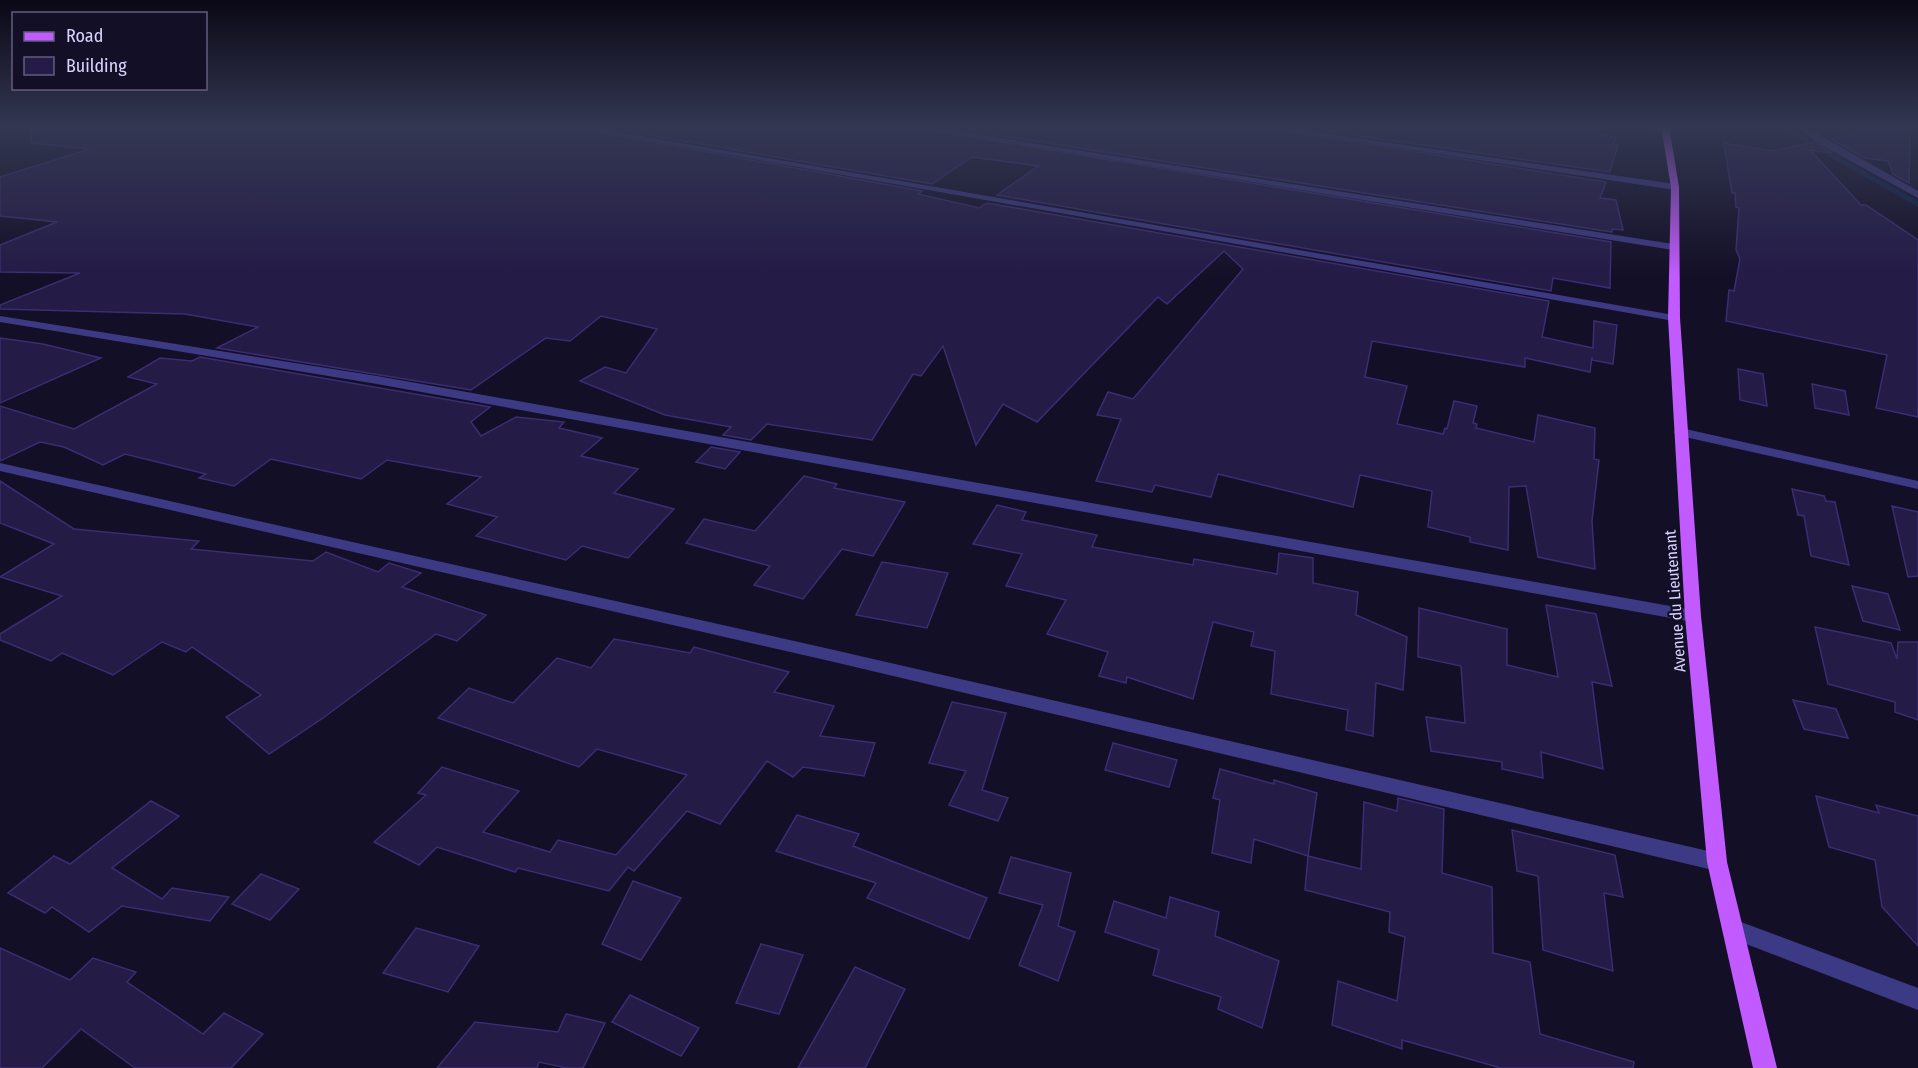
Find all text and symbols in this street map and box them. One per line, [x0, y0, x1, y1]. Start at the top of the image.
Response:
legend [12, 12, 207, 90]
text: Road [66, 25, 103, 47]
text: Building [66, 55, 127, 77]
street label: Avenue du Lieutenant [1660, 528, 1689, 673]

